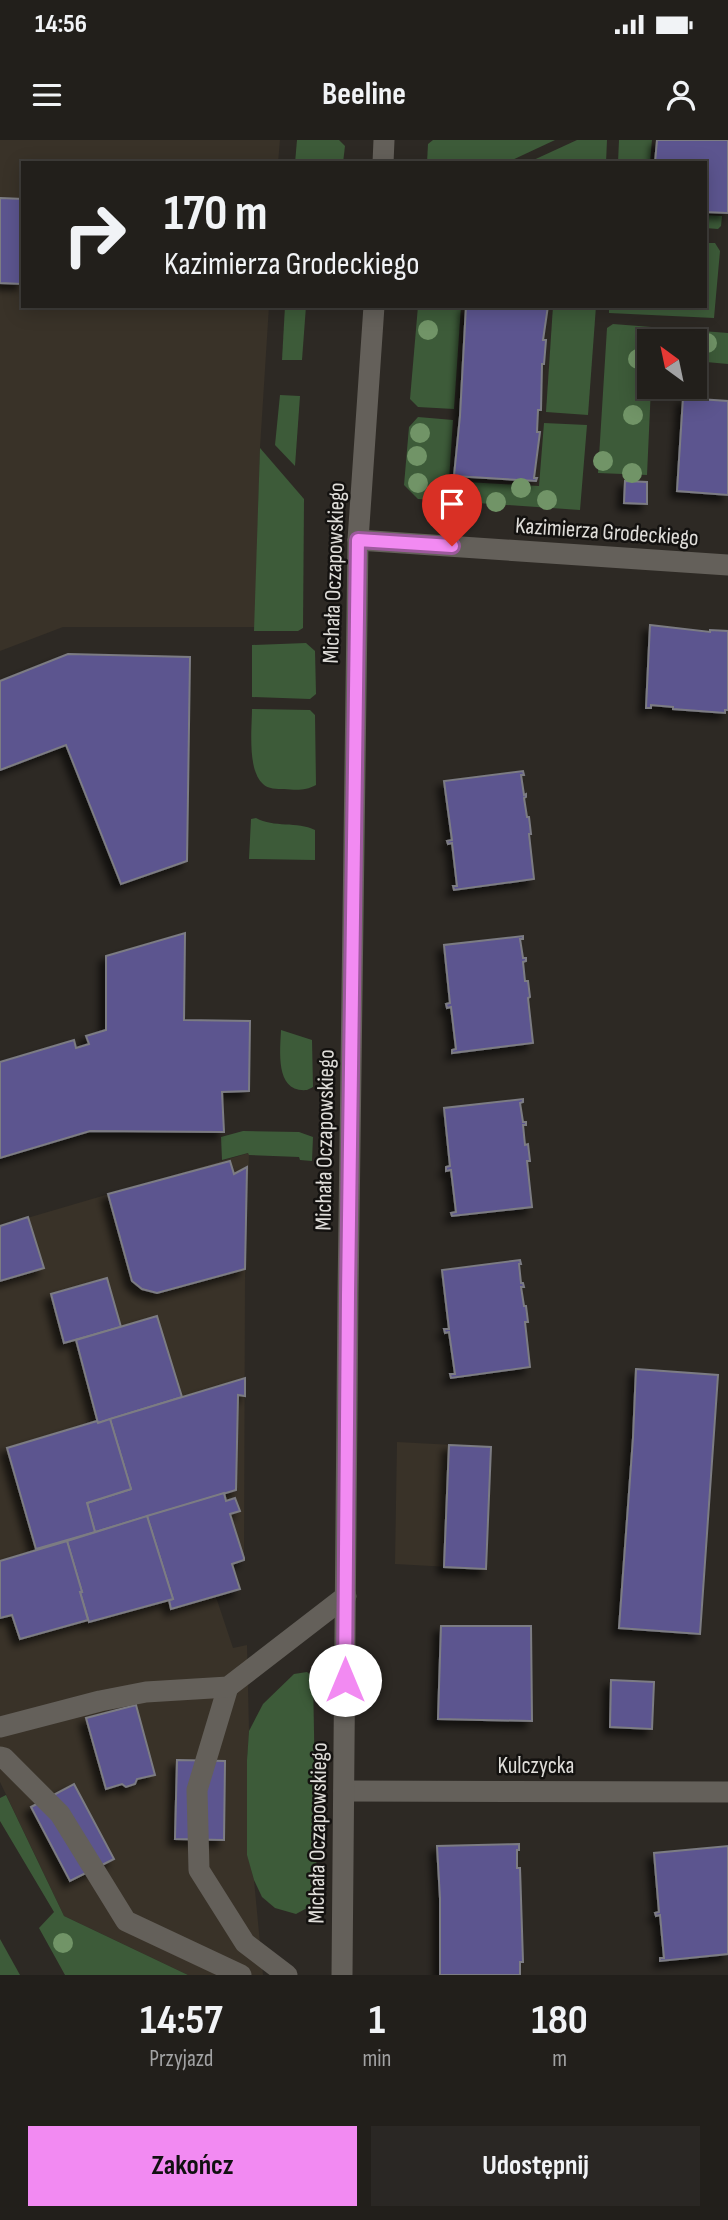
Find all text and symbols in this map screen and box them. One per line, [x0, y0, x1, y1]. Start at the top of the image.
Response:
text: 14:56 [35, 9, 87, 40]
text: Beeline [322, 75, 406, 114]
icon: menu [28, 76, 66, 114]
icon: person [662, 76, 700, 114]
text: 170 m [164, 185, 268, 244]
icon: right [49, 189, 140, 280]
text: Kazimierza Grodeckiego [164, 245, 420, 284]
north arrow [637, 329, 707, 399]
map controls [637, 329, 707, 399]
pin [422, 474, 482, 546]
street label: Michała Oczapowskiego [317, 482, 351, 664]
icon: arrive [433, 485, 471, 523]
street label: Kazimierza Grodeckiego [514, 512, 700, 552]
street label: Michała Oczapowskiego [309, 1049, 341, 1231]
position arrow [308, 1643, 382, 1717]
street label: Michała Oczapowskiego [302, 1742, 334, 1924]
street label: Kulczycka [498, 1752, 574, 1780]
text: 14:57 [140, 1995, 222, 2046]
text: 1 [369, 1995, 385, 2046]
text: 180 [532, 1995, 588, 2046]
text: Przyjazd [149, 2045, 213, 2073]
text: min [363, 2045, 391, 2073]
text: m [552, 2045, 567, 2073]
button: Zakończ [28, 2126, 357, 2206]
button: Udostępnij [371, 2126, 700, 2206]

